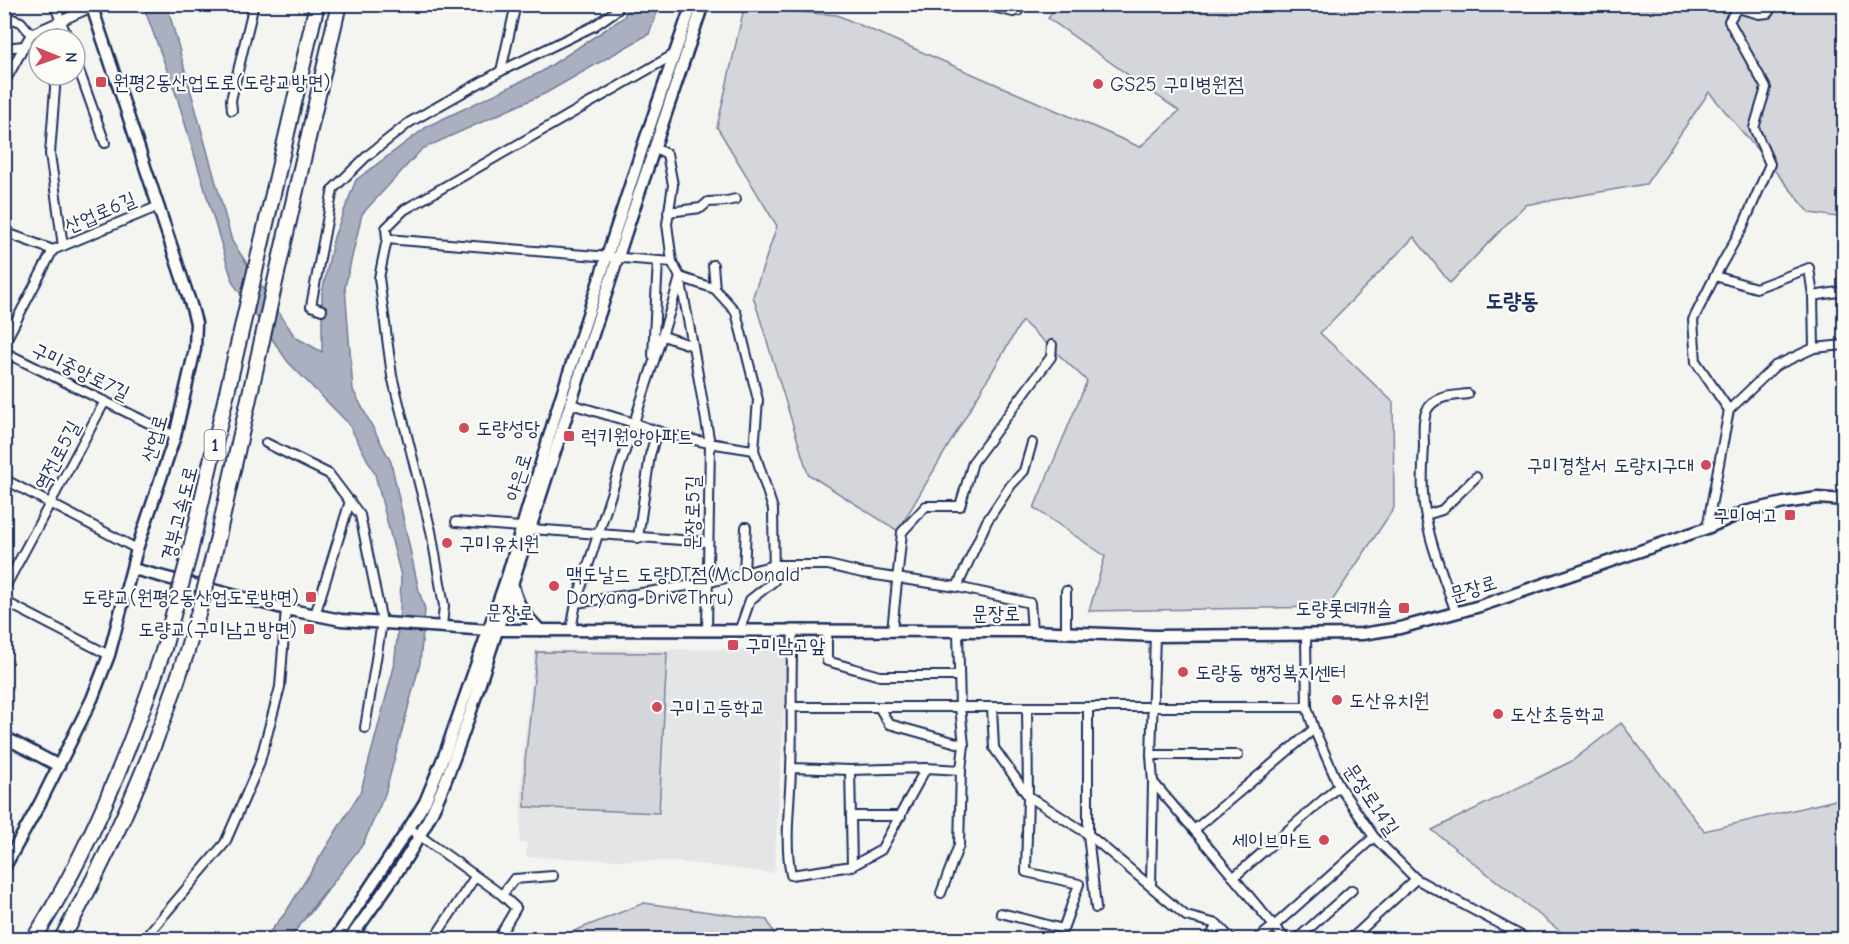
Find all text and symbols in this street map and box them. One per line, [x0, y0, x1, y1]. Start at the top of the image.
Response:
north arrow [27, 27, 87, 87]
text: N [62, 52, 80, 63]
place label: 원평2동산업도로(도량교방면) [113, 71, 330, 94]
place label: GS25 구미병원점 [1110, 73, 1244, 96]
marker: 원평2동산업도로(도량교방면) [94, 75, 108, 89]
marker: GS25 구미병원점 [1091, 77, 1105, 91]
street label: 산업로6길 [61, 187, 139, 238]
district label: 도량동 [1485, 288, 1539, 314]
street label: 구미중앙로7길 [28, 338, 133, 405]
street label: 산업로 [137, 412, 172, 465]
street label: 역전로5길 [30, 417, 85, 494]
place label: 도량성당 [476, 417, 540, 440]
marker: 도량성당 [457, 421, 471, 435]
place label: 럭키원앙아파트 [581, 425, 694, 448]
marker: 럭키원앙아파트 [562, 429, 576, 443]
road number: 1 [204, 430, 226, 460]
street label: 야은로 [500, 451, 537, 504]
place label: 구미경찰서 도량지구대 [1526, 454, 1694, 477]
marker: 구미경찰서 도량지구대 [1699, 458, 1713, 472]
street label: 경부고속도로 [157, 463, 202, 563]
street label: 문장로5길 [680, 475, 705, 551]
place label: 구미여고 [1714, 504, 1778, 527]
marker: 구미여고 [1783, 508, 1797, 522]
place label: 구미유치원 [459, 532, 539, 555]
marker: 구미유치원 [440, 536, 454, 550]
place label: 맥도날드 도량DT점(McDonald Doryang DriveThru) [566, 563, 800, 609]
street label: 문장로 [1447, 570, 1500, 607]
marker: 맥도날드 도량DT점(McDonald Doryang DriveThru) [547, 579, 561, 593]
place label: 도량교(원평2동산업도로방면) [82, 586, 299, 609]
marker: 도량교(원평2동산업도로방면) [304, 590, 318, 604]
place label: 도량롯데캐슬 [1295, 597, 1392, 620]
street label: 문장로 [486, 601, 534, 624]
marker: 도량롯데캐슬 [1397, 601, 1411, 615]
street label: 문장로 [972, 602, 1020, 625]
place label: 도량교(구미남고방면) [138, 618, 297, 641]
marker: 도량교(구미남고방면) [302, 622, 316, 636]
place label: 구미남고앞 [745, 634, 825, 657]
marker: 구미남고앞 [726, 638, 740, 652]
place label: 도량동 행정복지센터 [1195, 661, 1347, 684]
marker: 도량동 행정복지센터 [1176, 665, 1190, 679]
place label: 도산유치원 [1349, 689, 1429, 712]
marker: 도산유치원 [1330, 693, 1344, 707]
place label: 구미고등학교 [669, 696, 766, 719]
marker: 구미고등학교 [650, 700, 664, 714]
place label: 도산초등학교 [1510, 703, 1607, 726]
marker: 도산초등학교 [1491, 707, 1505, 721]
street label: 문장로14길 [1339, 759, 1404, 840]
place label: 세이브마트 [1232, 829, 1312, 852]
marker: 세이브마트 [1317, 833, 1331, 847]

